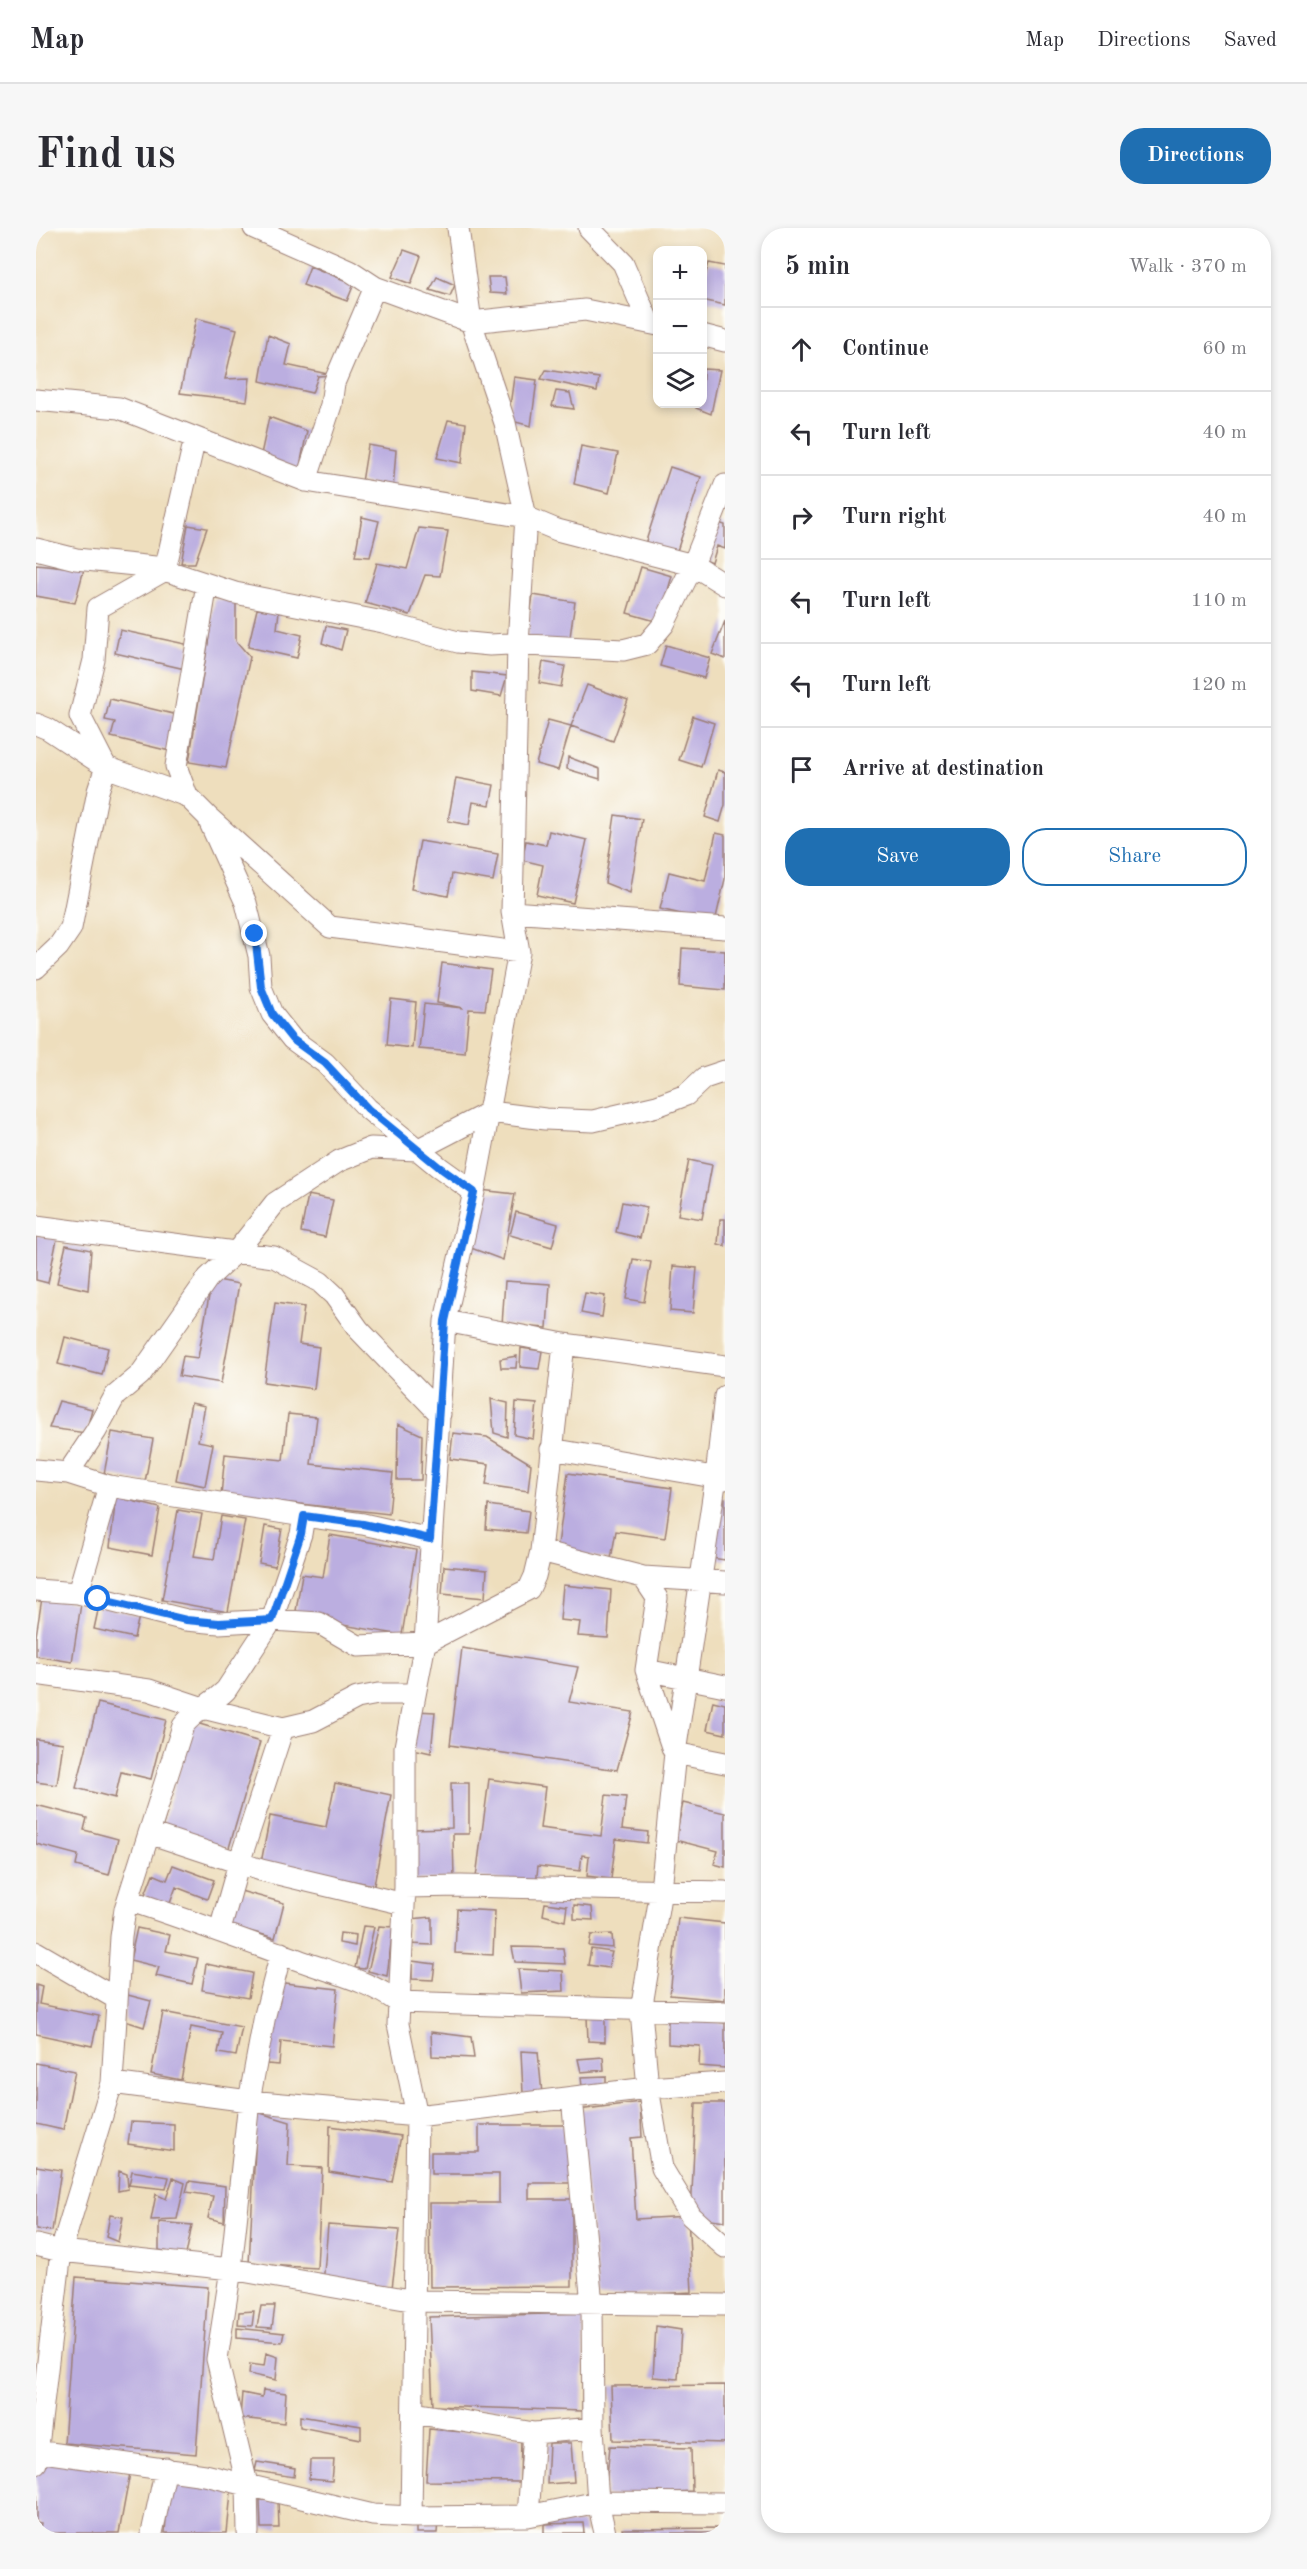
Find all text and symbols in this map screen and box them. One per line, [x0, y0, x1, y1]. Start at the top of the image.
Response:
text: Map [30, 27, 84, 55]
text: Map [1025, 30, 1064, 51]
text: Directions [1097, 30, 1191, 51]
text: Saved [1224, 30, 1277, 51]
button: Directions [1120, 128, 1271, 184]
text: Find us [36, 135, 175, 177]
map controls [653, 246, 707, 408]
button: + [653, 246, 707, 300]
text: 5 min [785, 254, 850, 280]
text: Walk · 370 m [1128, 257, 1247, 277]
button: − [653, 300, 707, 354]
icon: ahead [785, 333, 818, 366]
text: Continue [842, 338, 929, 360]
text: 60 m [1202, 339, 1247, 359]
button: layers [653, 354, 707, 408]
icon: left [785, 417, 818, 450]
text: Turn left [842, 422, 931, 444]
text: 40 m [1202, 423, 1247, 443]
icon: right [785, 501, 818, 534]
text: Turn right [842, 506, 946, 528]
text: 40 m [1202, 507, 1247, 527]
icon: left [785, 585, 818, 618]
text: Turn left [842, 590, 931, 612]
text: 110 m [1191, 591, 1247, 611]
icon: left [785, 669, 818, 702]
text: Turn left [842, 674, 931, 696]
text: 120 m [1191, 675, 1247, 695]
icon: arrive [785, 753, 818, 786]
text: Arrive at destination [842, 758, 1044, 780]
button: Save [785, 828, 1010, 886]
button: Share [1022, 828, 1247, 886]
route end [241, 920, 267, 946]
route start [84, 1585, 110, 1611]

